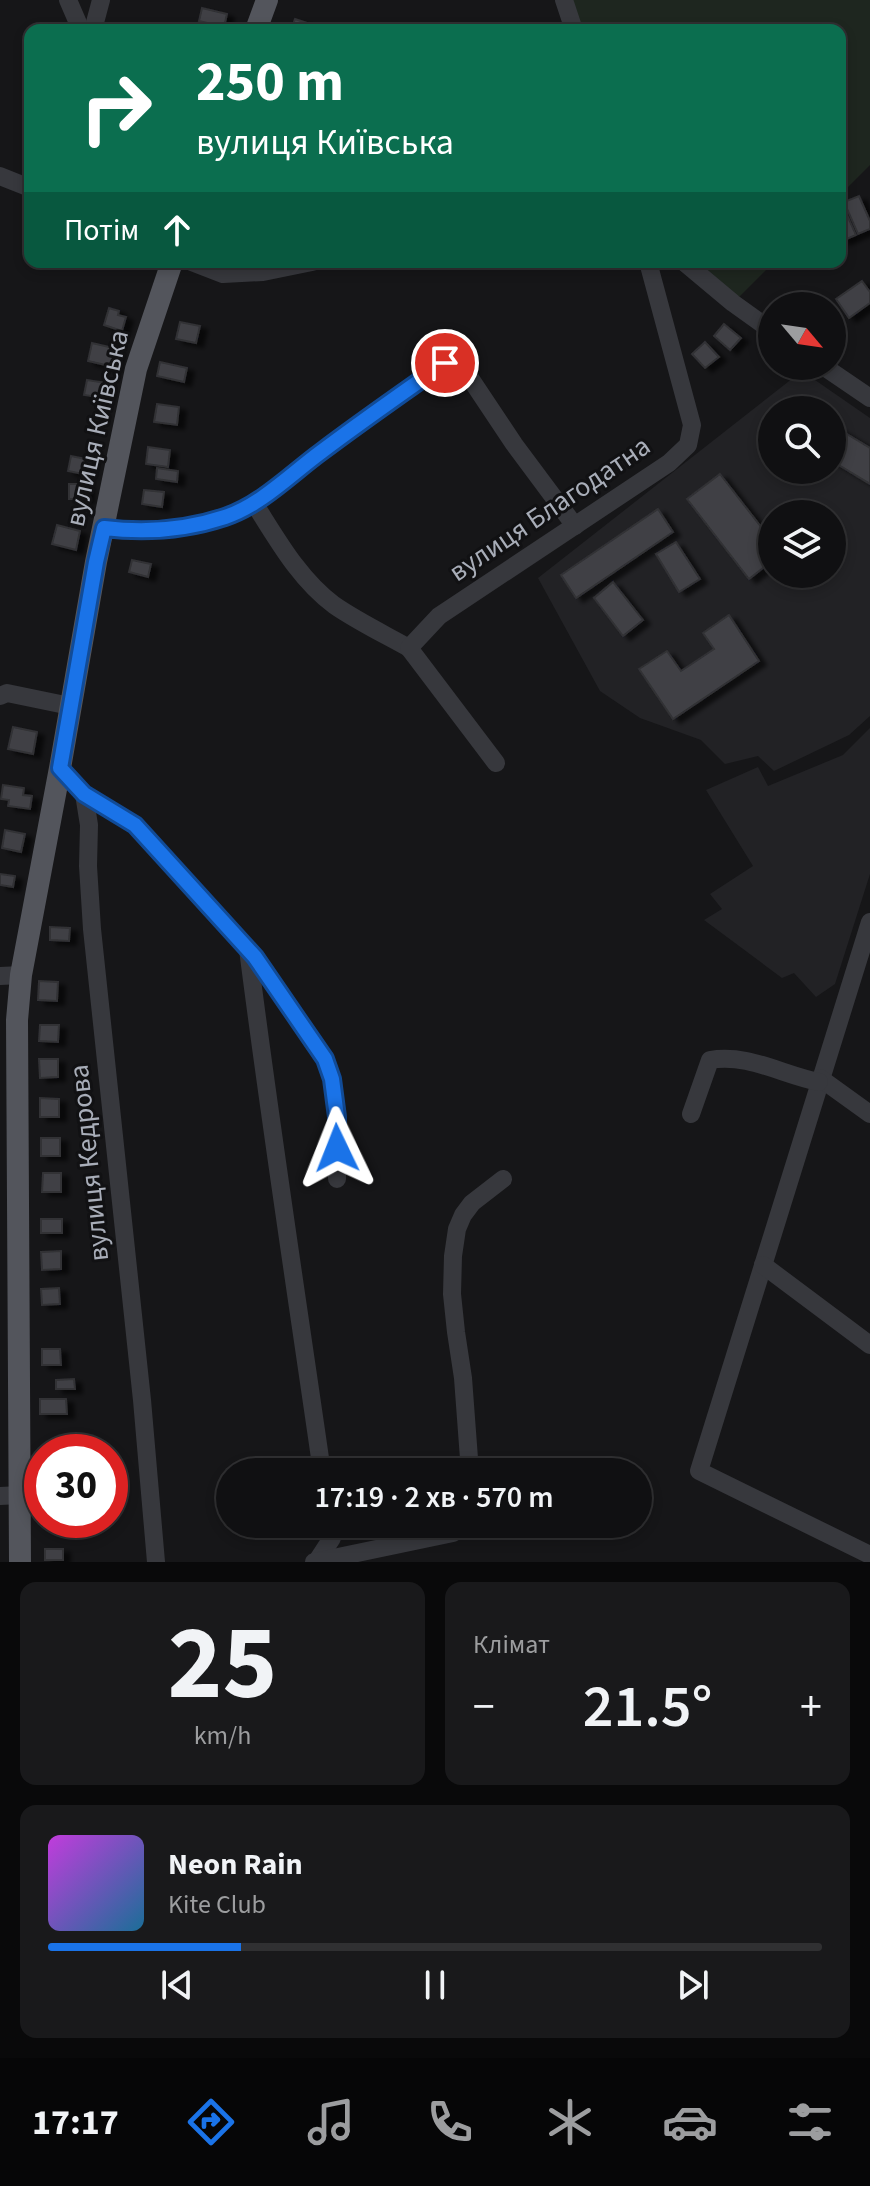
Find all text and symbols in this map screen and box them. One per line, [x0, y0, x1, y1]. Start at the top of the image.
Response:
text: 250 m [196, 43, 344, 122]
icon: right [64, 56, 168, 160]
text: вулиця Київська [196, 117, 454, 168]
icon: ahead [155, 208, 199, 252]
text: Потім [64, 209, 139, 252]
north arrow [758, 292, 846, 380]
map controls [758, 292, 846, 588]
street label: вулиця Київська [55, 326, 139, 530]
pin [411, 329, 479, 397]
icon: arrive [423, 341, 467, 385]
button: search [758, 396, 846, 484]
street label: вулиця Благодатна [441, 426, 658, 591]
button: layers [758, 500, 846, 588]
street label: вулиця Кедрова [59, 1063, 119, 1263]
position arrow [295, 1106, 379, 1190]
speed limit sign: 30 [24, 1434, 128, 1538]
text: 17:19 · 2 хв · 570 m [314, 1476, 554, 1519]
text: 25 [168, 1591, 277, 1739]
text: Клімат [473, 1626, 550, 1663]
text: 21.5° [583, 1665, 712, 1750]
text: − [473, 1676, 495, 1739]
text: + [800, 1676, 822, 1739]
text: km/h [194, 1717, 251, 1754]
text: Neon Rain [168, 1843, 303, 1886]
text: Kite Club [168, 1886, 266, 1923]
icon: previous [155, 1963, 199, 2007]
icon: pause [413, 1963, 457, 2007]
icon: next [671, 1963, 715, 2007]
icon: directions [183, 2094, 239, 2150]
icon: music [303, 2094, 359, 2150]
icon: phone [422, 2094, 478, 2150]
icon: climate [542, 2094, 598, 2150]
icon: car [662, 2094, 718, 2150]
icon: filters [782, 2094, 838, 2150]
text: 17:17 [32, 2097, 119, 2148]

